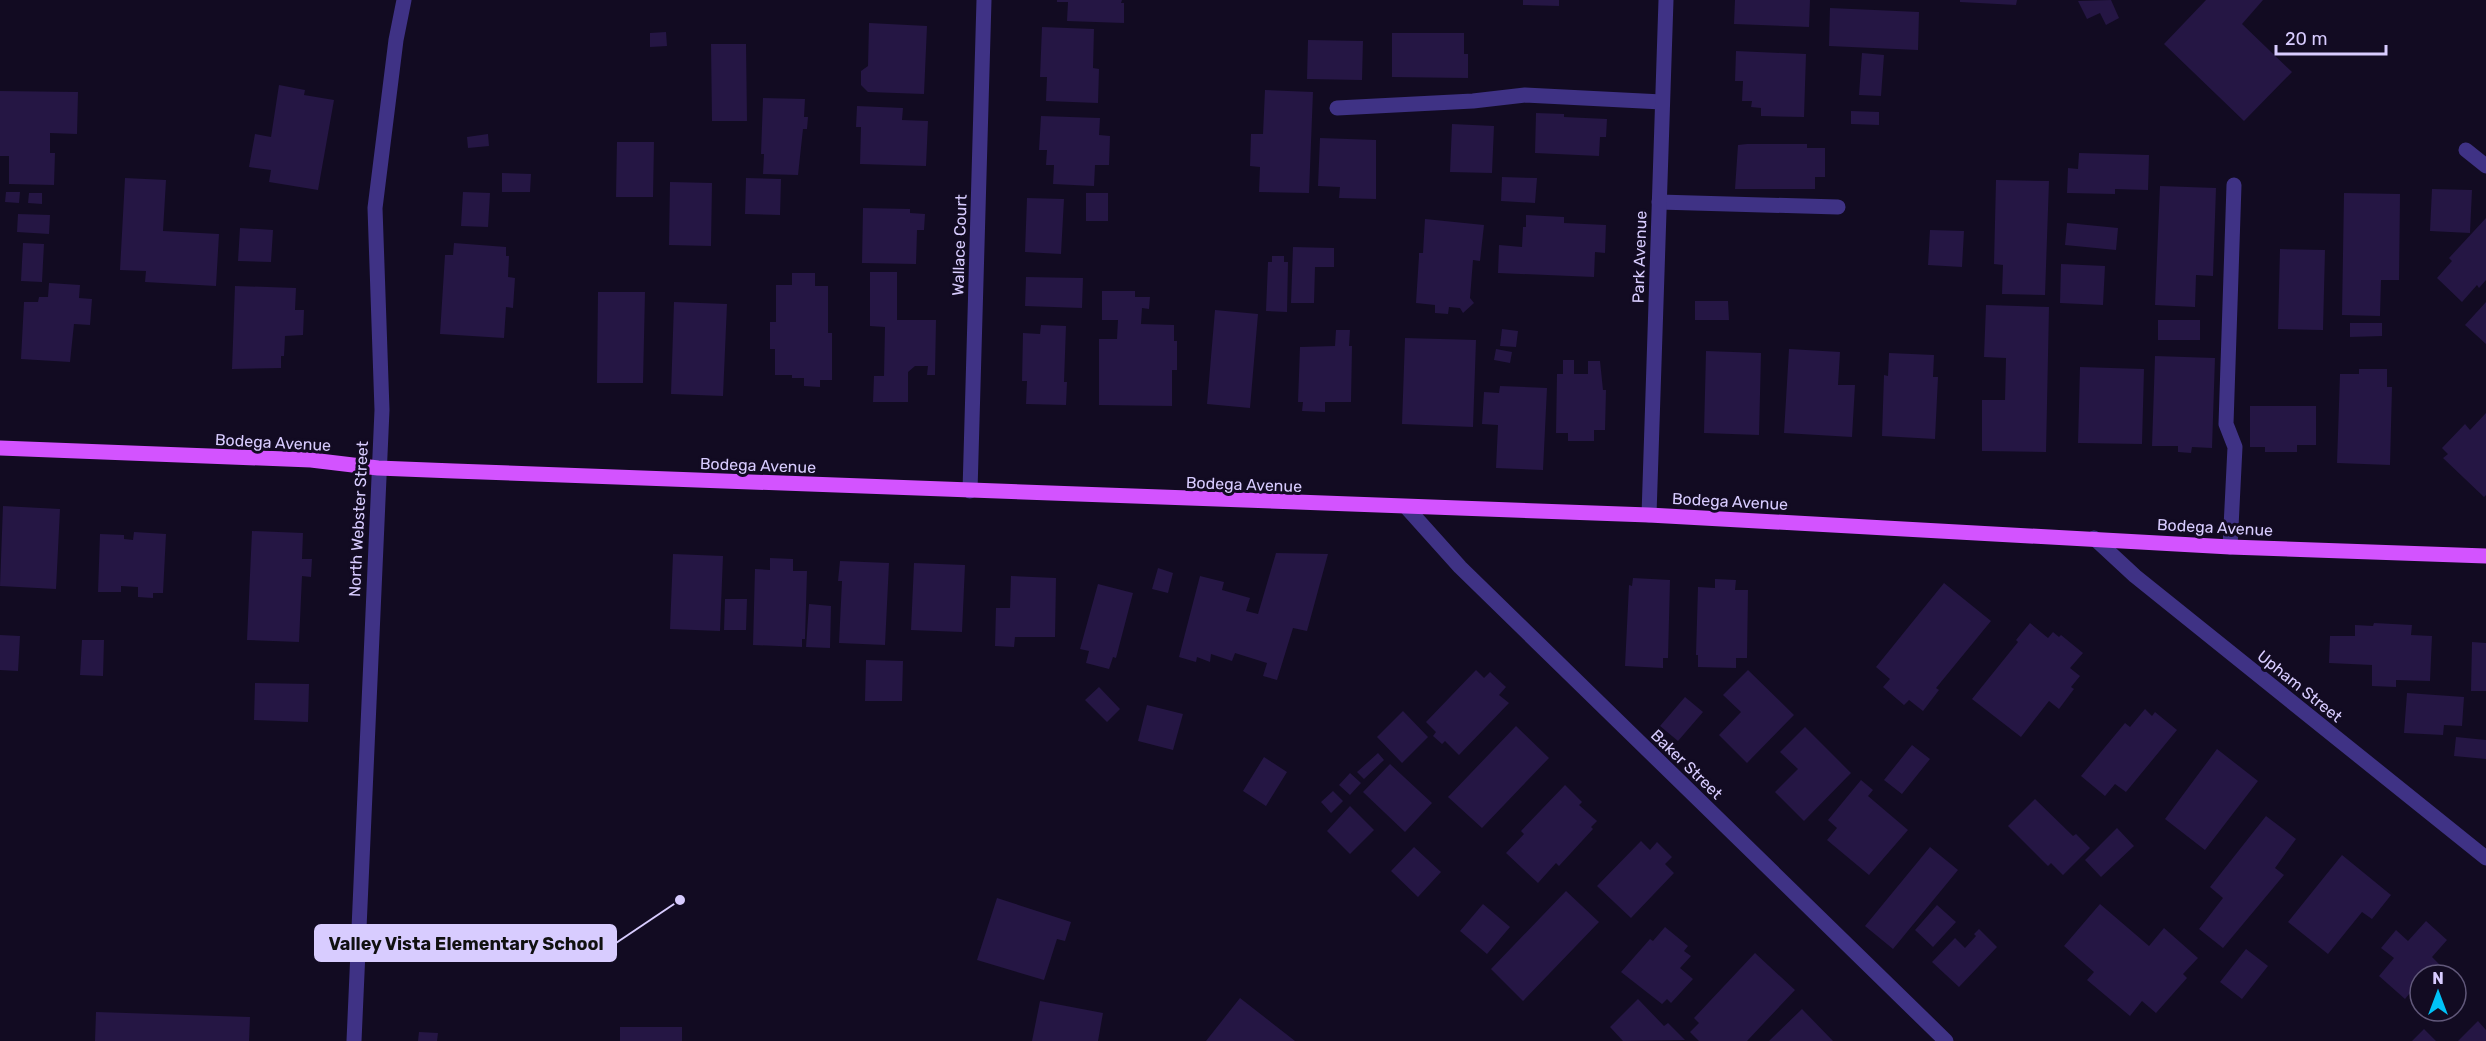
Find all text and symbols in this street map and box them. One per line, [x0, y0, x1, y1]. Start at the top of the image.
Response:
scale bar [2276, 18, 2386, 56]
text: 20 m [2285, 28, 2327, 50]
street label: Wallace Court [948, 194, 971, 296]
street label: Park Avenue [1628, 210, 1651, 304]
street label: Bodega Avenue [214, 430, 332, 455]
street label: North Webster Street [345, 441, 372, 598]
street label: Bodega Avenue [700, 454, 816, 477]
street label: Bodega Avenue [1186, 473, 1302, 496]
street label: Bodega Avenue [1671, 489, 1789, 514]
street label: Bodega Avenue [2156, 515, 2274, 540]
street label: Upham Street [2253, 646, 2346, 726]
street label: Baker Street [1647, 725, 1726, 803]
callout: Valley Vista Elementary School [315, 925, 616, 961]
text: Valley Vista Elementary School [328, 933, 604, 955]
north arrow [2408, 963, 2468, 1023]
text: N [2432, 969, 2444, 988]

